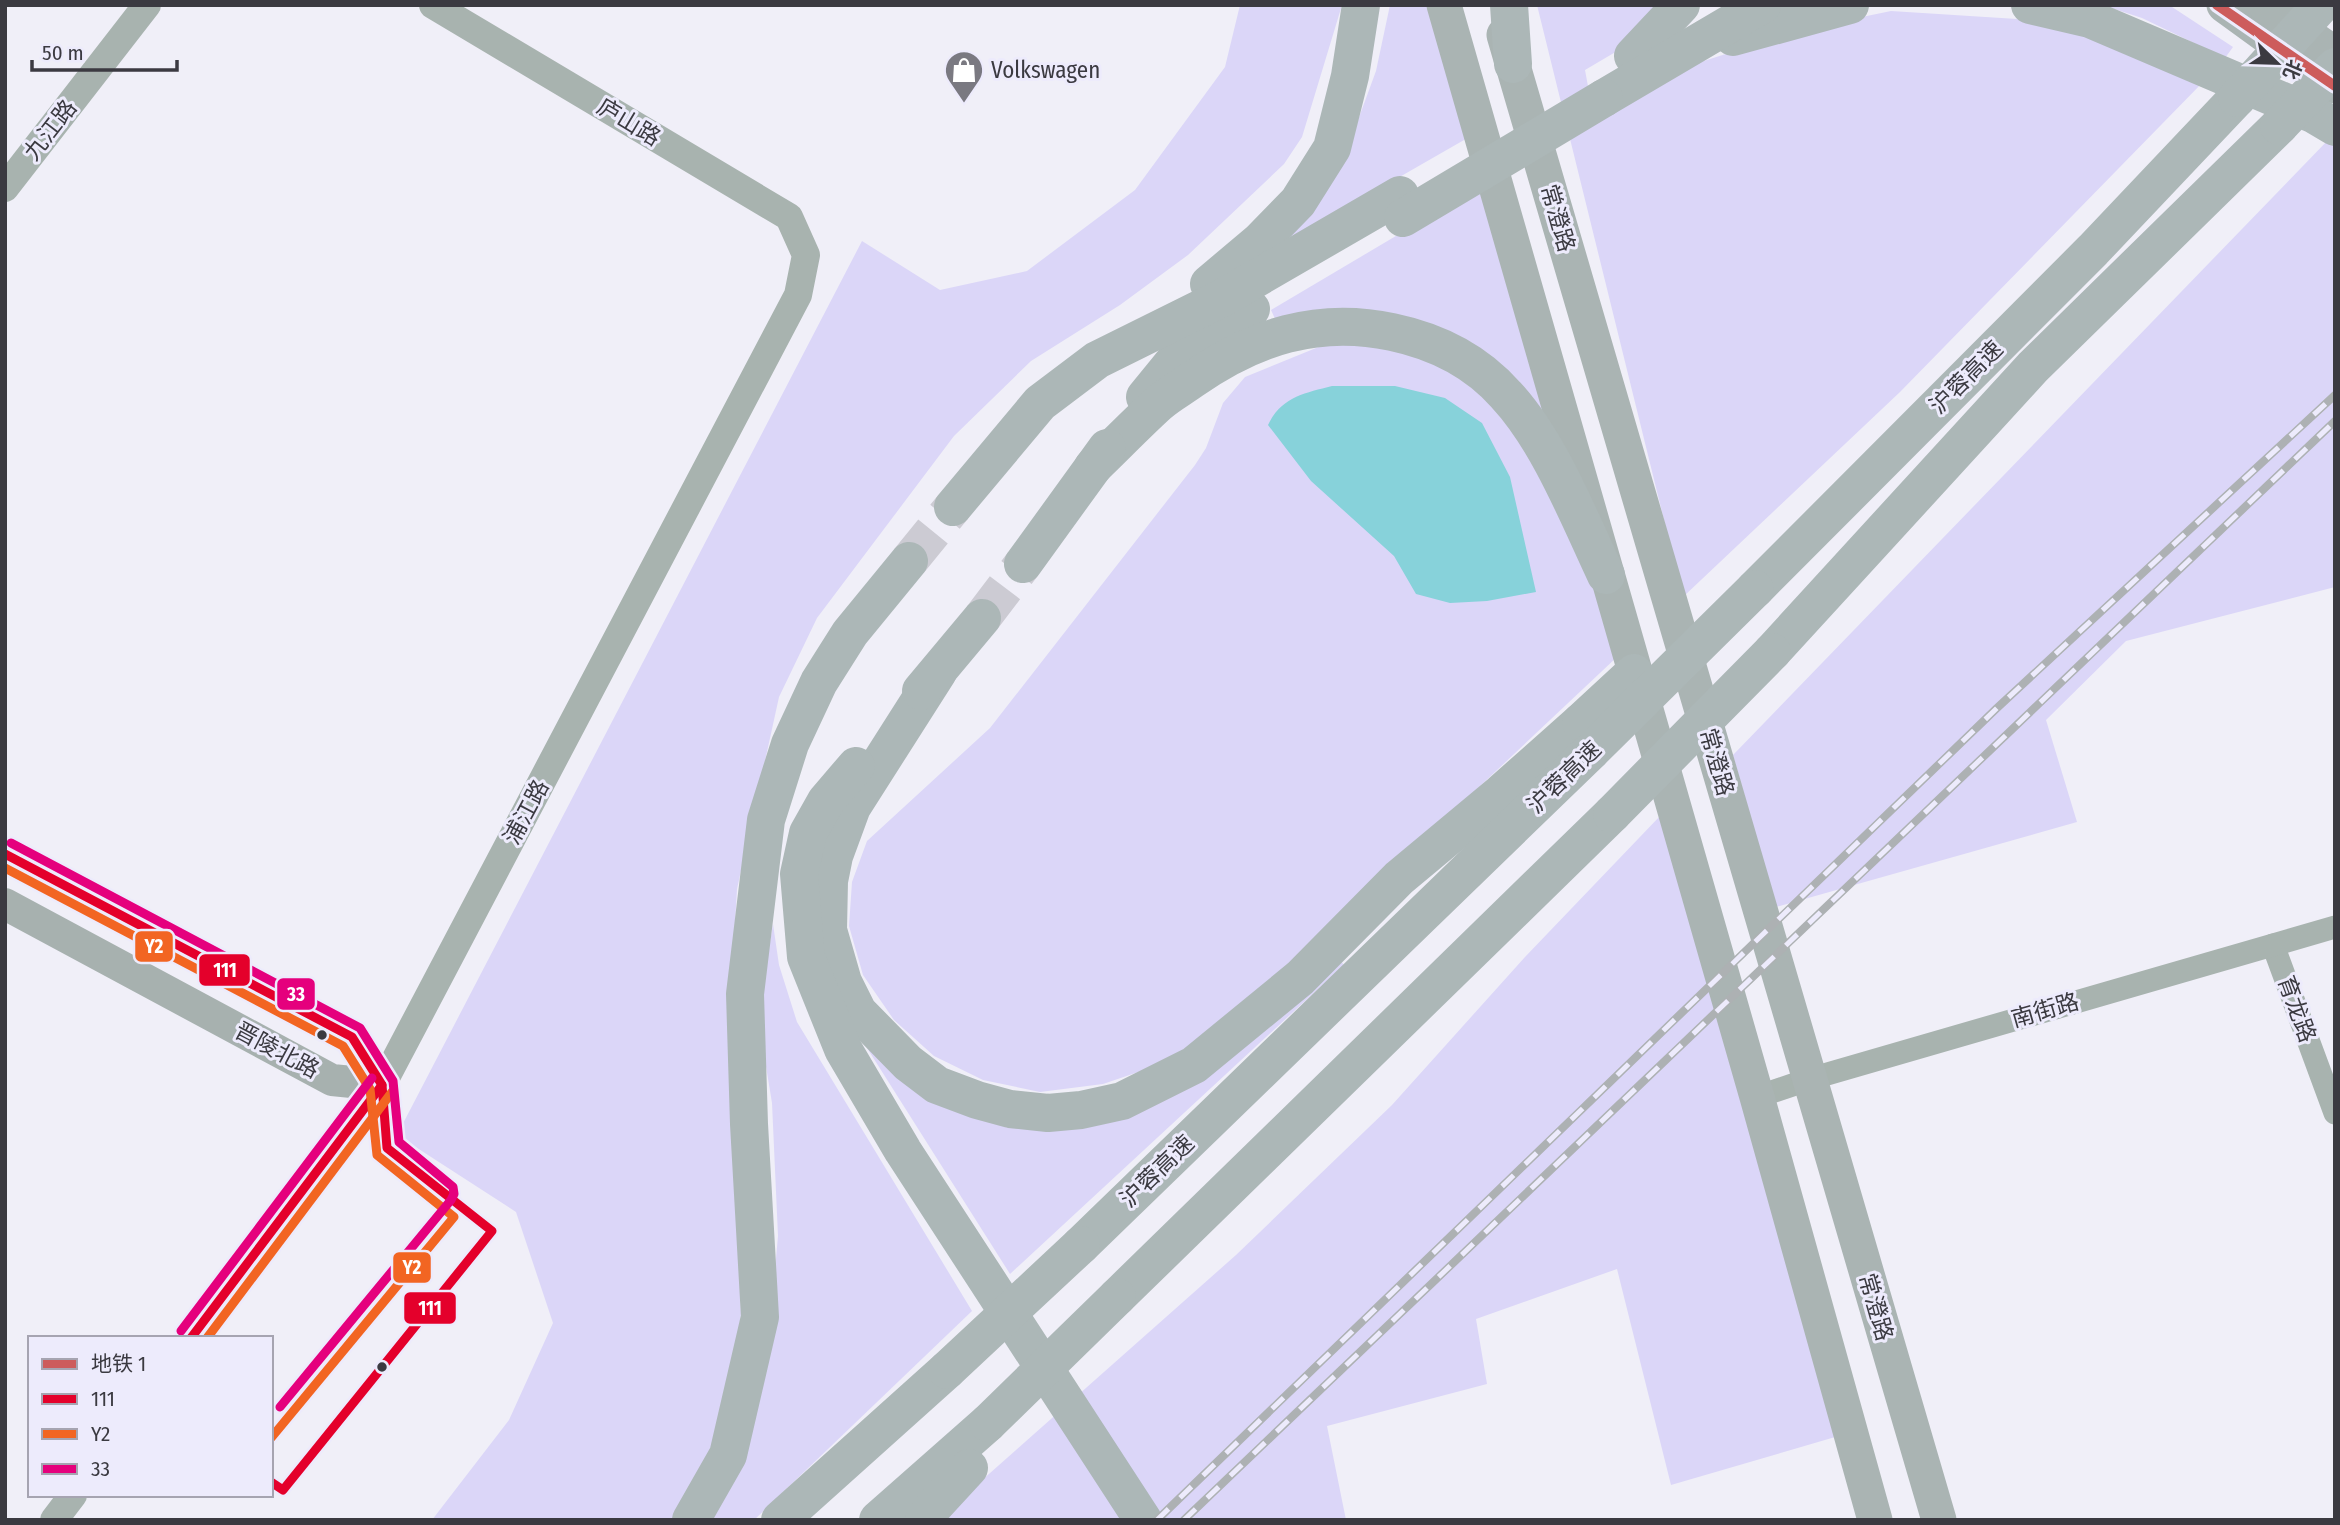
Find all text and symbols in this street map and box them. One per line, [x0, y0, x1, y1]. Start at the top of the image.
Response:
scale bar [32, 28, 177, 72]
north arrow [2242, 28, 2312, 98]
text: 50 m [42, 40, 84, 66]
shop icon: Volkswagen [943, 49, 985, 104]
place label: Volkswagen [991, 56, 1100, 84]
text: 北 [2278, 56, 2306, 83]
street label: 庐山路 [592, 92, 666, 152]
street label: 九江路 [18, 94, 82, 166]
street label: 常澄路 [1535, 181, 1581, 255]
street label: 沪蓉高速 [1924, 335, 2008, 419]
street label: 常澄路 [1694, 725, 1740, 799]
street label: 沪蓉高速 [1521, 735, 1607, 819]
street label: 浦江路 [497, 775, 555, 849]
line badge: Y2 [134, 930, 174, 963]
text: Y2 [144, 935, 164, 958]
line badge: 111 [198, 953, 251, 987]
text: 111 [213, 959, 237, 982]
street label: 育龙路 [2272, 972, 2322, 1046]
line badge: 33 [276, 977, 316, 1011]
text: 33 [286, 983, 305, 1006]
street label: 南街路 [2008, 987, 2082, 1033]
street label: 晋陵北路 [230, 1016, 324, 1084]
unlabelled marker [315, 1028, 329, 1042]
street label: 沪蓉高速 [1114, 1129, 1200, 1213]
line badge: Y2 [392, 1251, 432, 1284]
text: Y2 [402, 1256, 422, 1279]
street label: 常澄路 [1853, 1270, 1899, 1344]
line badge: 111 [403, 1291, 457, 1325]
text: 111 [418, 1297, 442, 1320]
legend [28, 1336, 273, 1497]
text: 地铁 1 [91, 1351, 146, 1377]
unlabelled marker [375, 1360, 389, 1374]
text: 111 [91, 1386, 115, 1412]
text: Y2 [91, 1421, 110, 1447]
text: 33 [91, 1456, 110, 1482]

